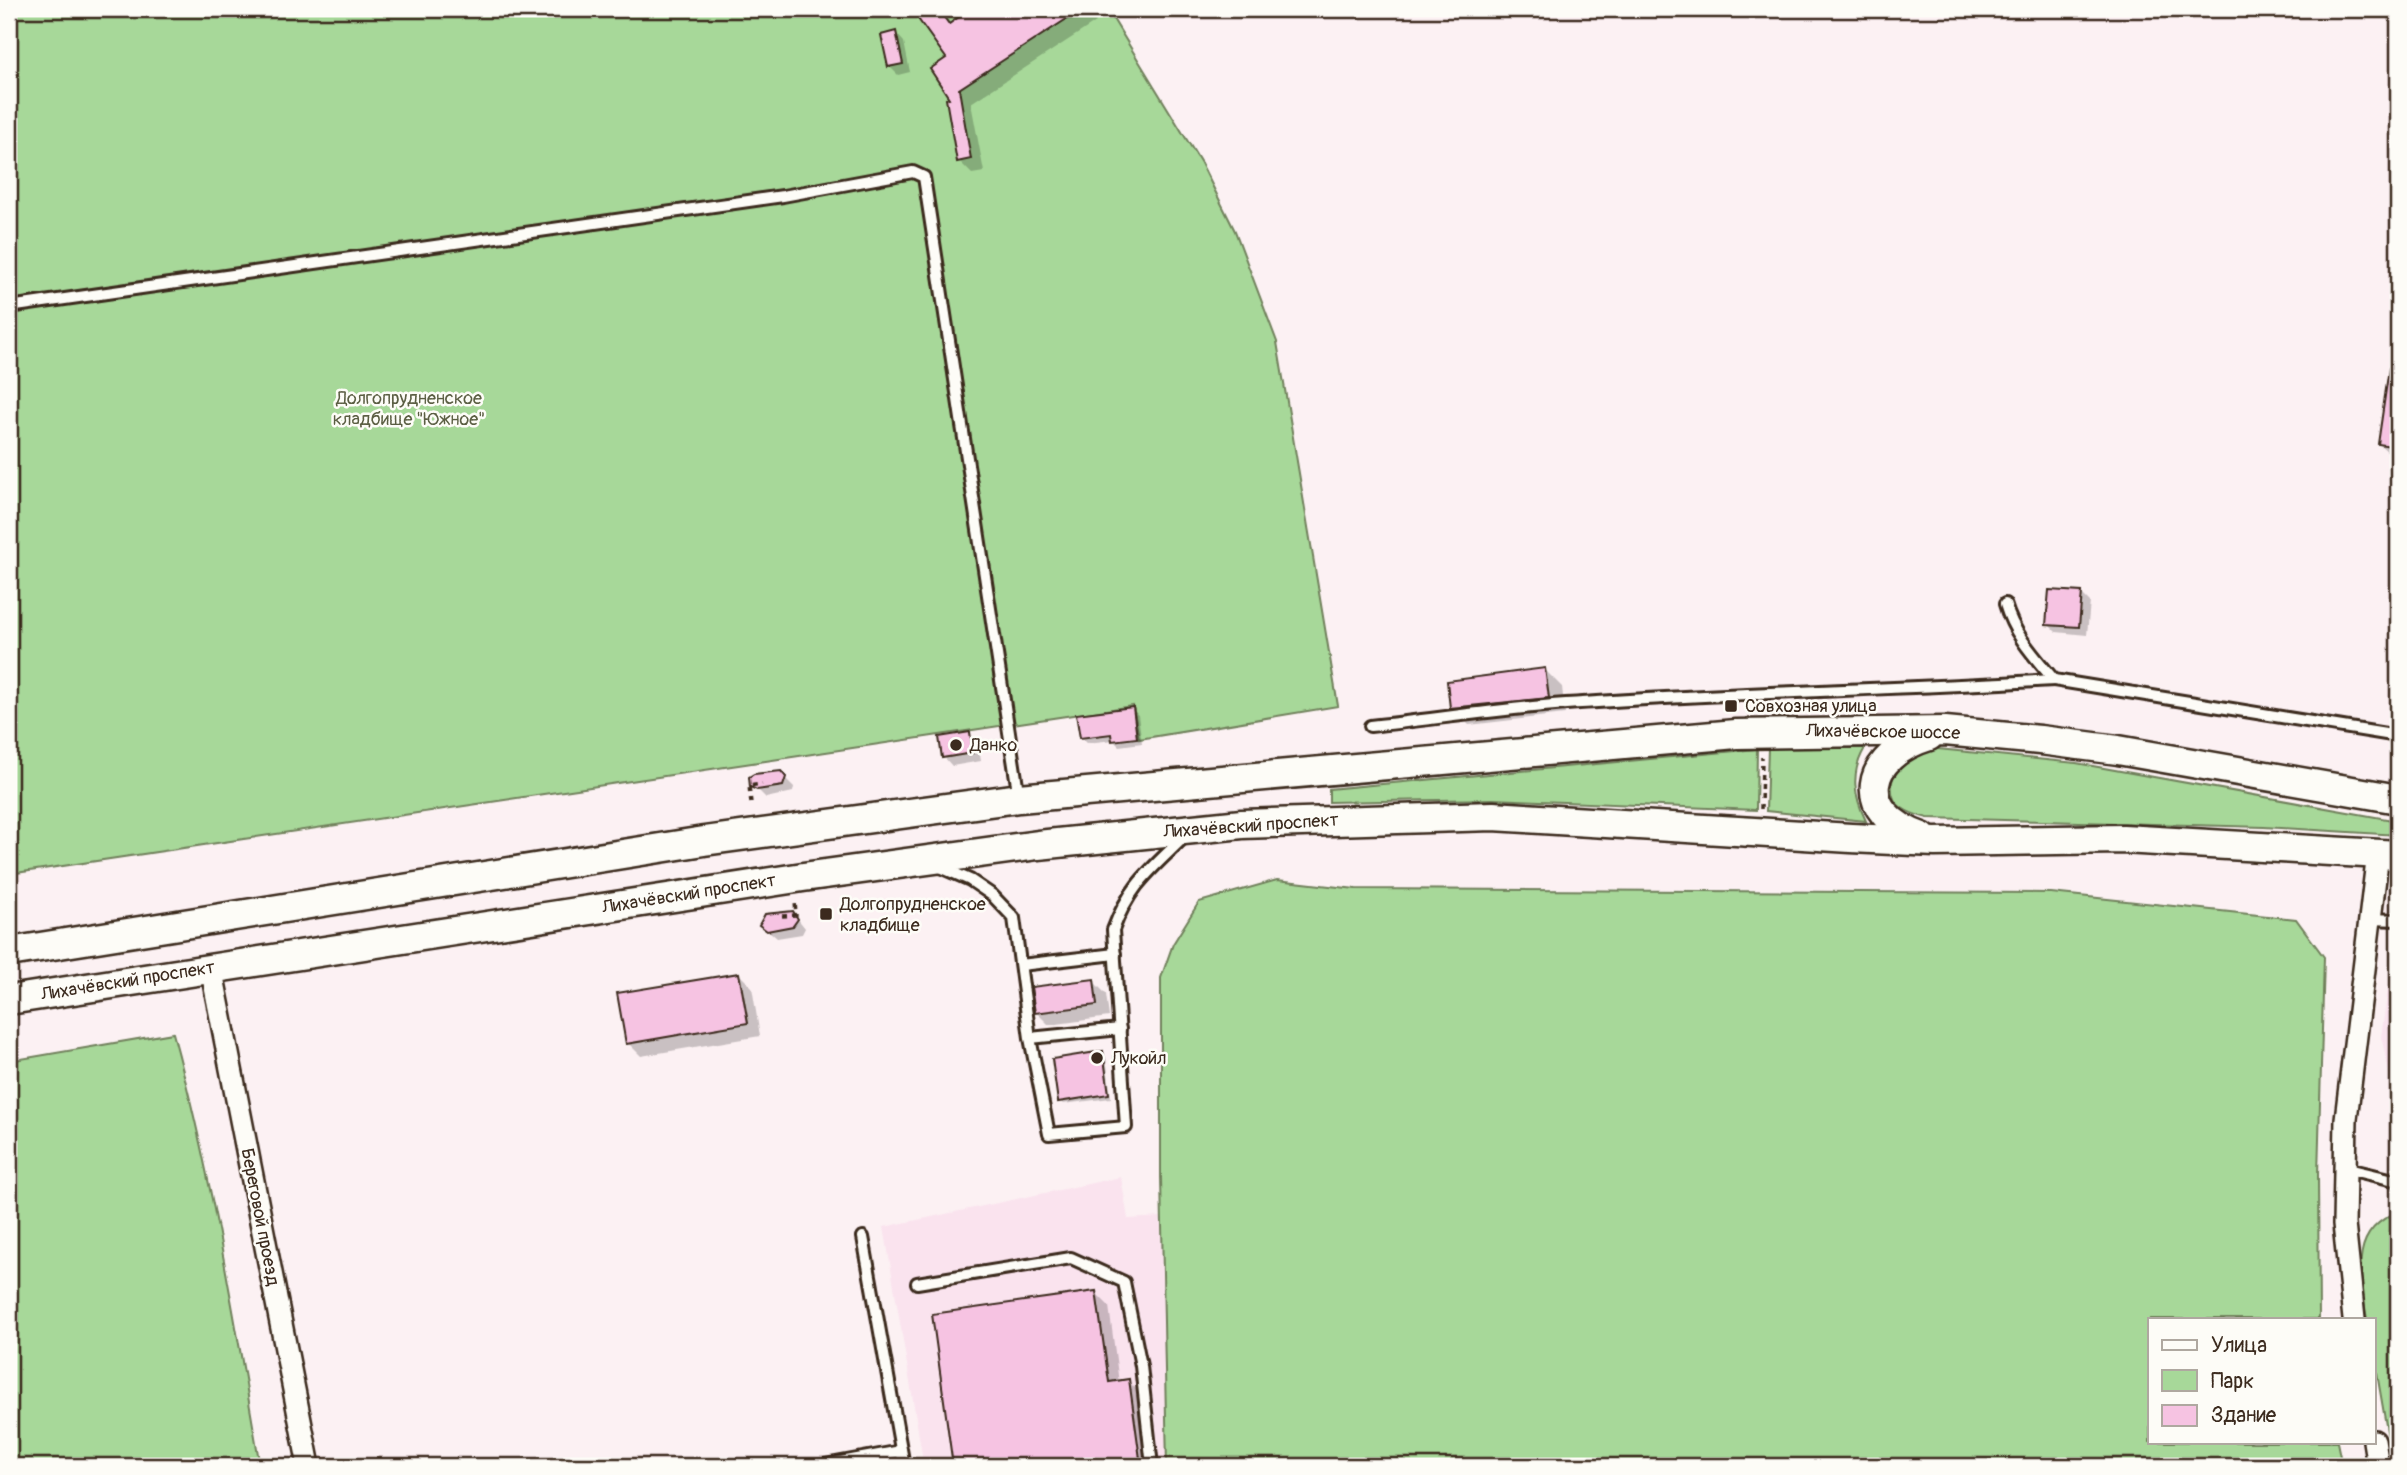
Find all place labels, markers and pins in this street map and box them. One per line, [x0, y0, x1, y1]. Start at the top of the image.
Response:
place label: Совхозная улица [1745, 695, 1877, 718]
marker: Совхозная улица [1723, 698, 1739, 714]
place label: Данко [969, 734, 1017, 757]
marker: Данко [948, 737, 964, 753]
place label: Долгопрудненское кладбище [839, 893, 986, 937]
marker: Долгопрудненское кладбище [818, 906, 834, 922]
place label: Лукойл [1110, 1047, 1167, 1070]
marker: Лукойл [1089, 1050, 1105, 1066]

